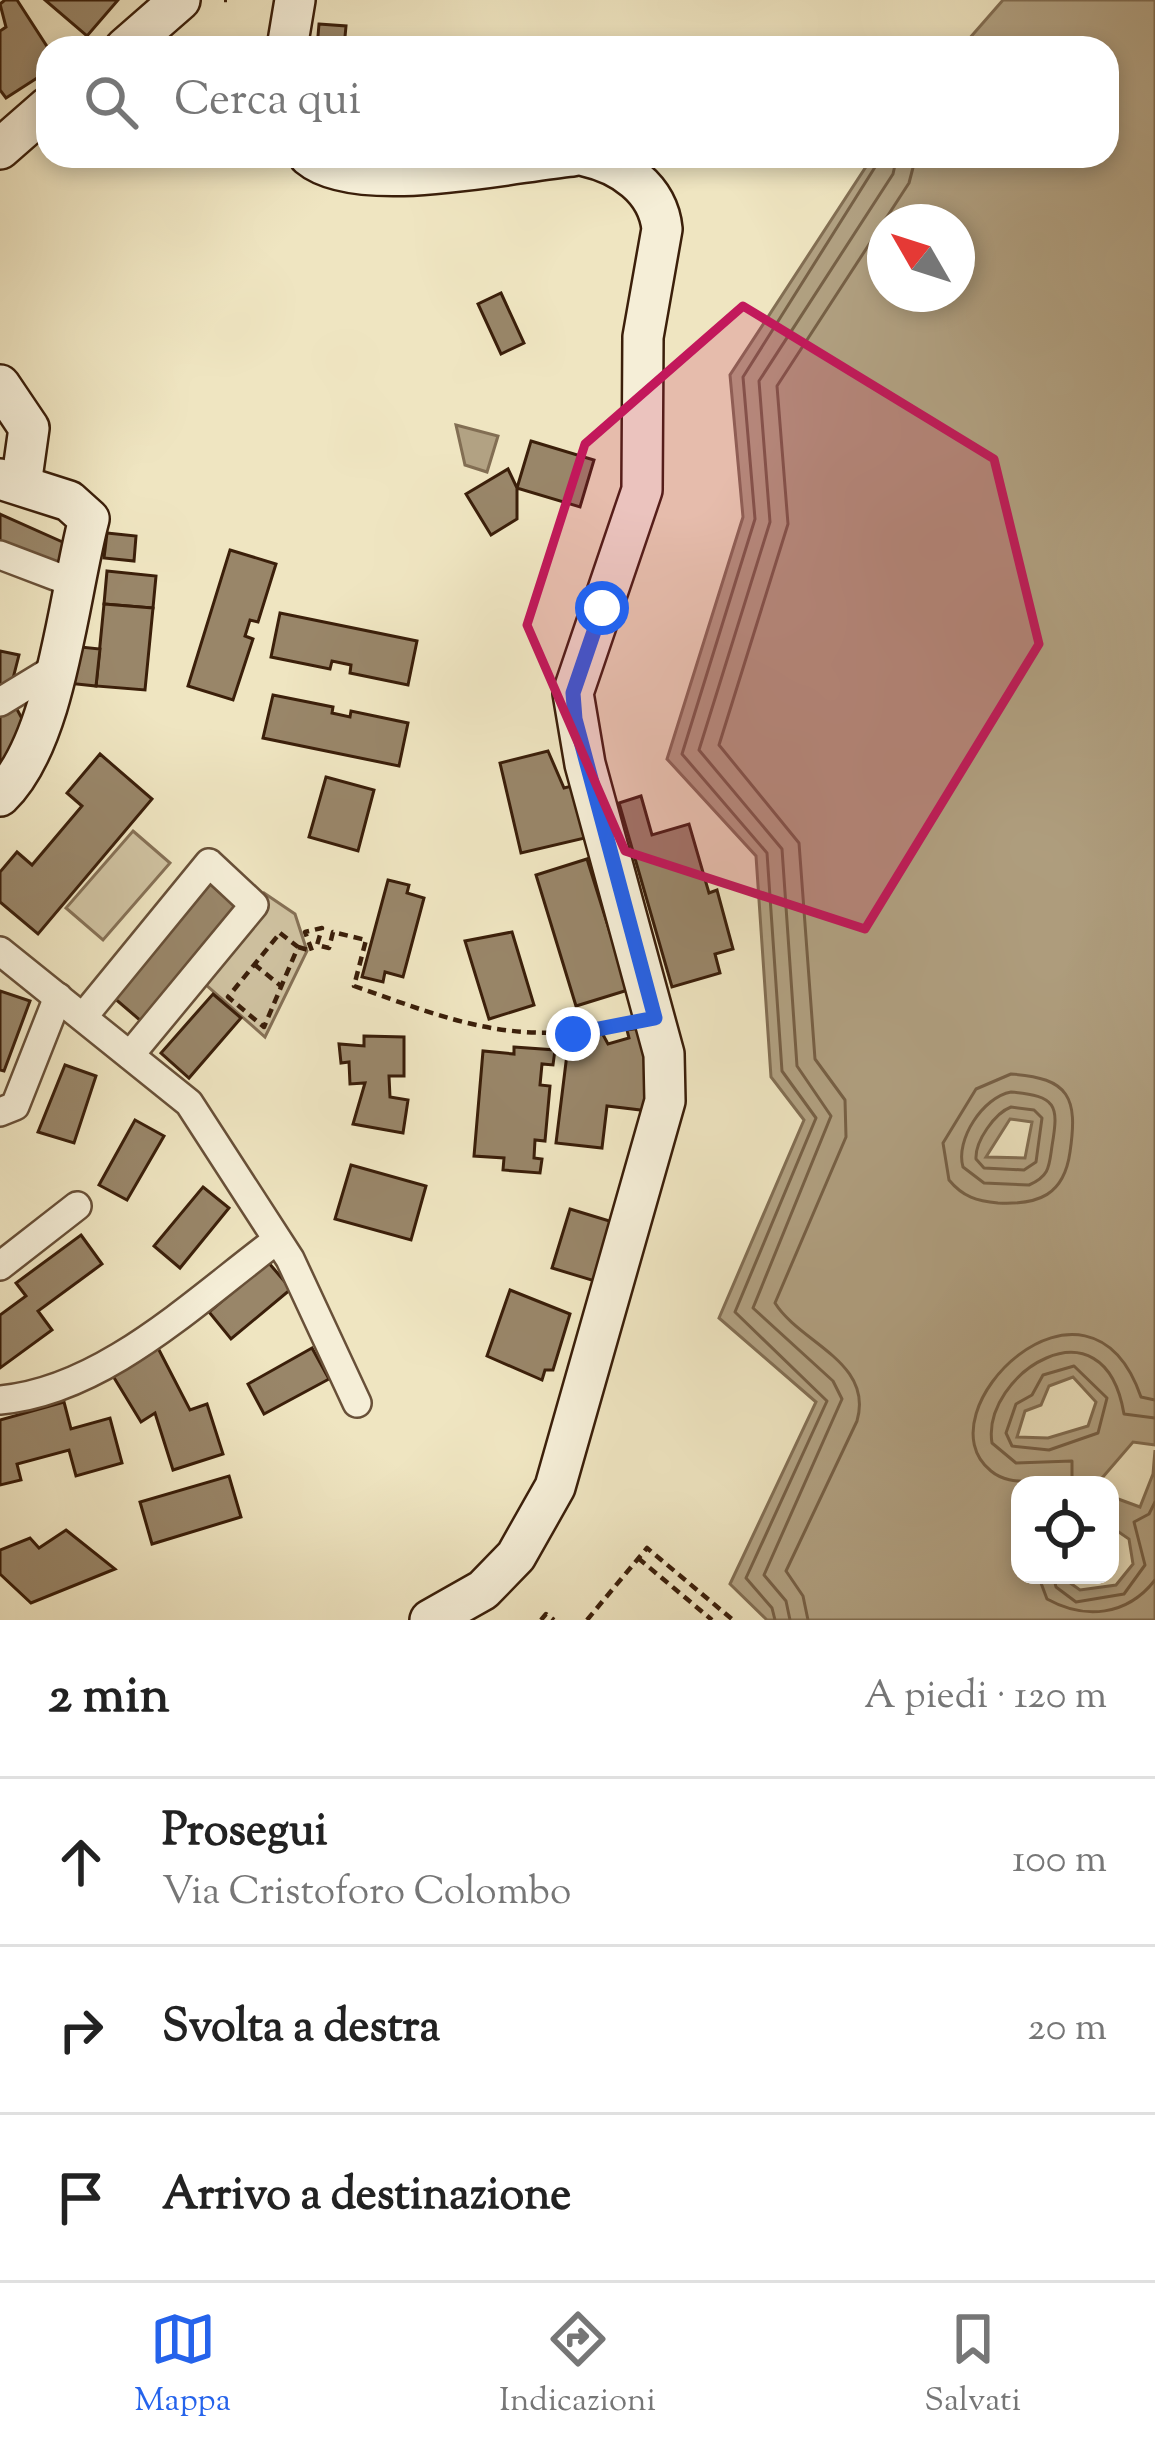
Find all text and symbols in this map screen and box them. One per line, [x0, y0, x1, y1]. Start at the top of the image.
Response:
search box [36, 36, 1119, 168]
icon: search [78, 69, 144, 135]
text: Cerca qui [174, 70, 361, 135]
north arrow [867, 204, 975, 312]
route start [575, 581, 629, 635]
route end [546, 1007, 600, 1061]
map controls [1011, 1476, 1119, 1584]
button: locate [1011, 1476, 1119, 1584]
text: 2 min [48, 1662, 170, 1735]
text: A piedi · 120 m [864, 1670, 1107, 1726]
text: Prosegui [162, 1801, 328, 1866]
icon: ahead [48, 1829, 114, 1895]
text: 100 m [1012, 1834, 1107, 1890]
text: Via Cristoforo Colombo [162, 1866, 571, 1922]
icon: right [48, 1997, 114, 2063]
text: Svolta a destra [162, 1997, 440, 2062]
text: 20 m [1028, 2002, 1107, 2058]
icon: arrive [48, 2165, 114, 2231]
text: Arrivo a destinazione [162, 2165, 571, 2230]
tab: Mappa [134, 2306, 231, 2426]
tab: Indicazioni [499, 2306, 656, 2426]
tab: Salvati [924, 2306, 1021, 2426]

